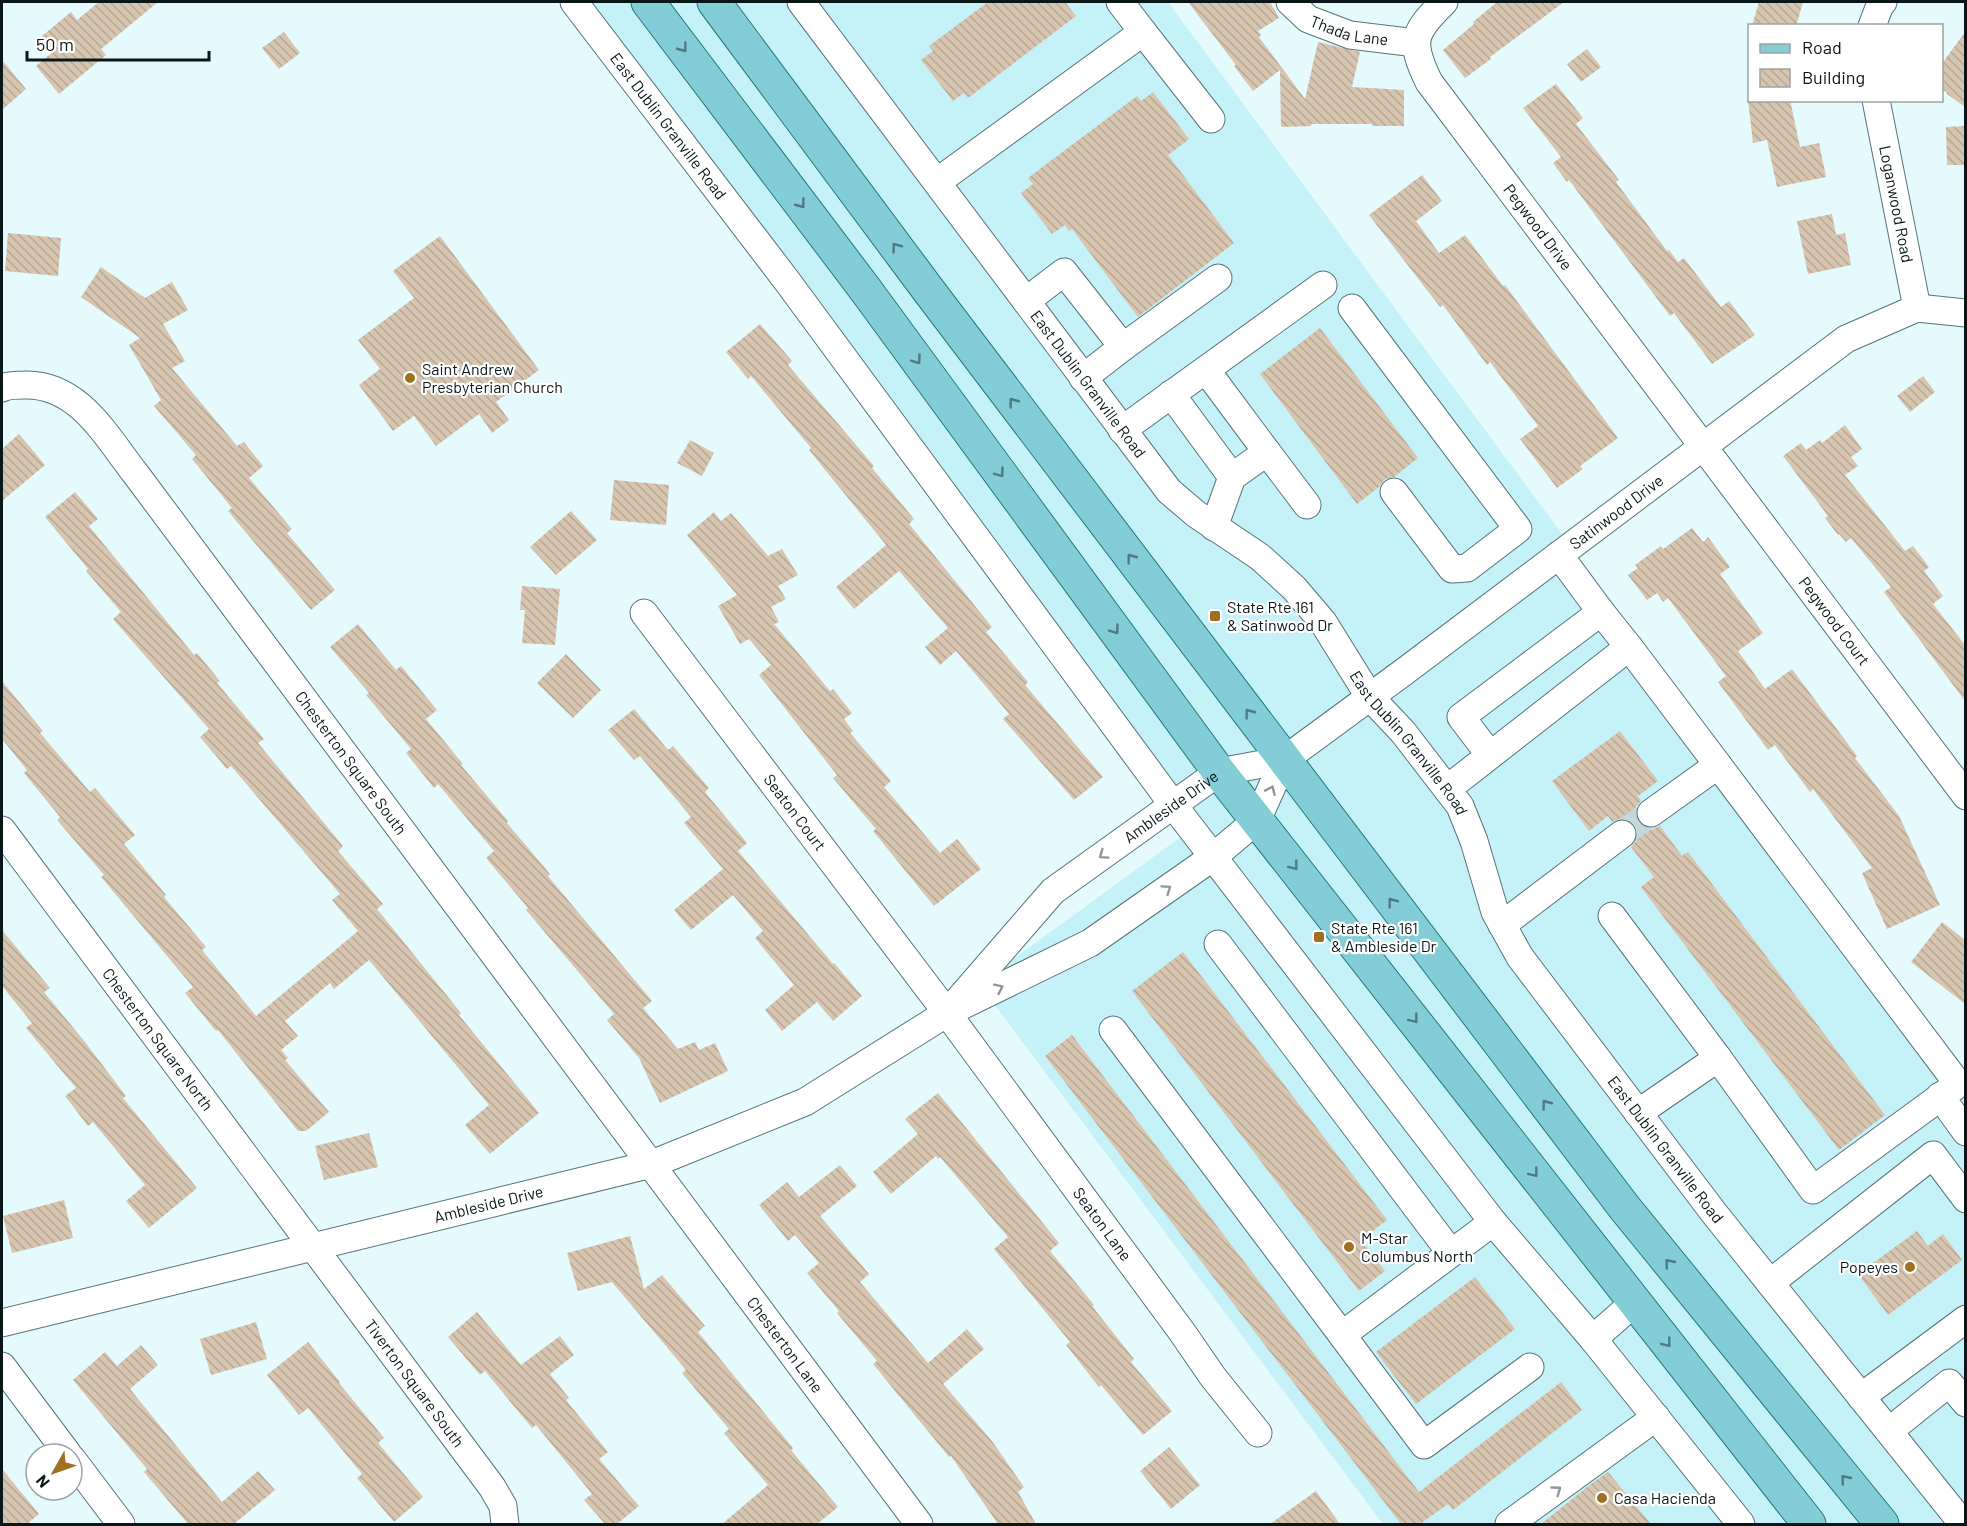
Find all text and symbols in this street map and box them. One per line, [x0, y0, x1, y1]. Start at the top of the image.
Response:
street label: Thada Lane [1308, 11, 1389, 49]
scale bar [27, 24, 208, 62]
legend [1748, 24, 1943, 102]
text: 50 m [36, 33, 74, 55]
text: Road [1802, 36, 1842, 58]
one-way arrow [676, 42, 687, 53]
street label: East Dublin Granville Road [607, 49, 731, 203]
text: Building [1802, 66, 1865, 88]
street label: Loganwood Road [1876, 144, 1918, 264]
street label: Pegwood Drive [1500, 180, 1577, 273]
one-way arrow [794, 197, 805, 208]
one-way arrow [892, 242, 903, 253]
street label: East Dublin Granville Road [1027, 306, 1150, 461]
one-way arrow [910, 354, 921, 365]
place label: Saint Andrew Presbyterian Church [422, 359, 563, 396]
marker: Saint Andrew Presbyterian Church [403, 371, 417, 385]
one-way arrow [1010, 398, 1021, 409]
one-way arrow [993, 466, 1004, 477]
street label: Satinwood Drive [1565, 470, 1667, 553]
one-way arrow [1128, 553, 1139, 564]
street label: Pegwood Court [1795, 573, 1874, 669]
place label: State Rte 161 & Satinwood Dr [1227, 597, 1333, 634]
marker: State Rte 161 & Satinwood Dr [1208, 609, 1222, 623]
one-way arrow [1108, 624, 1119, 635]
street label: East Dublin Granville Road [1346, 667, 1472, 817]
street label: Chesterton Square South [292, 687, 411, 838]
one-way arrow [1245, 709, 1256, 720]
street label: Ambleside Drive [1120, 766, 1222, 846]
street label: Seaton Court [760, 770, 830, 854]
one-way arrow [1264, 785, 1276, 796]
one-way arrow [1099, 848, 1110, 859]
one-way arrow [1286, 859, 1297, 870]
one-way arrow [1161, 885, 1172, 896]
one-way arrow [1389, 898, 1400, 909]
place label: State Rte 161 & Ambleside Dr [1331, 918, 1437, 955]
marker: State Rte 161 & Ambleside Dr [1312, 930, 1326, 944]
street label: Chesterton Square North [99, 964, 218, 1114]
one-way arrow [993, 983, 1004, 995]
one-way arrow [1407, 1013, 1418, 1024]
street label: East Dublin Granville Road [1604, 1072, 1728, 1227]
one-way arrow [1542, 1099, 1553, 1110]
one-way arrow [1527, 1166, 1538, 1177]
street label: Ambleside Drive [432, 1181, 545, 1226]
street label: Seaton Lane [1070, 1183, 1136, 1264]
place label: M-Star Columbus North [1361, 1228, 1473, 1265]
marker: M-Star Columbus North [1342, 1240, 1356, 1254]
place label: Popeyes [1840, 1257, 1898, 1276]
one-way arrow [1666, 1258, 1677, 1269]
marker: Popeyes [1903, 1260, 1917, 1274]
street label: Chesterton Lane [744, 1293, 828, 1396]
street label: Tiverton Square South [361, 1315, 469, 1450]
one-way arrow [1660, 1336, 1671, 1347]
north arrow [24, 1442, 84, 1502]
text: N [31, 1472, 53, 1492]
one-way arrow [1842, 1475, 1853, 1486]
one-way arrow [1550, 1486, 1561, 1497]
place label: Casa Hacienda [1614, 1488, 1716, 1507]
marker: Casa Hacienda [1595, 1491, 1609, 1505]

